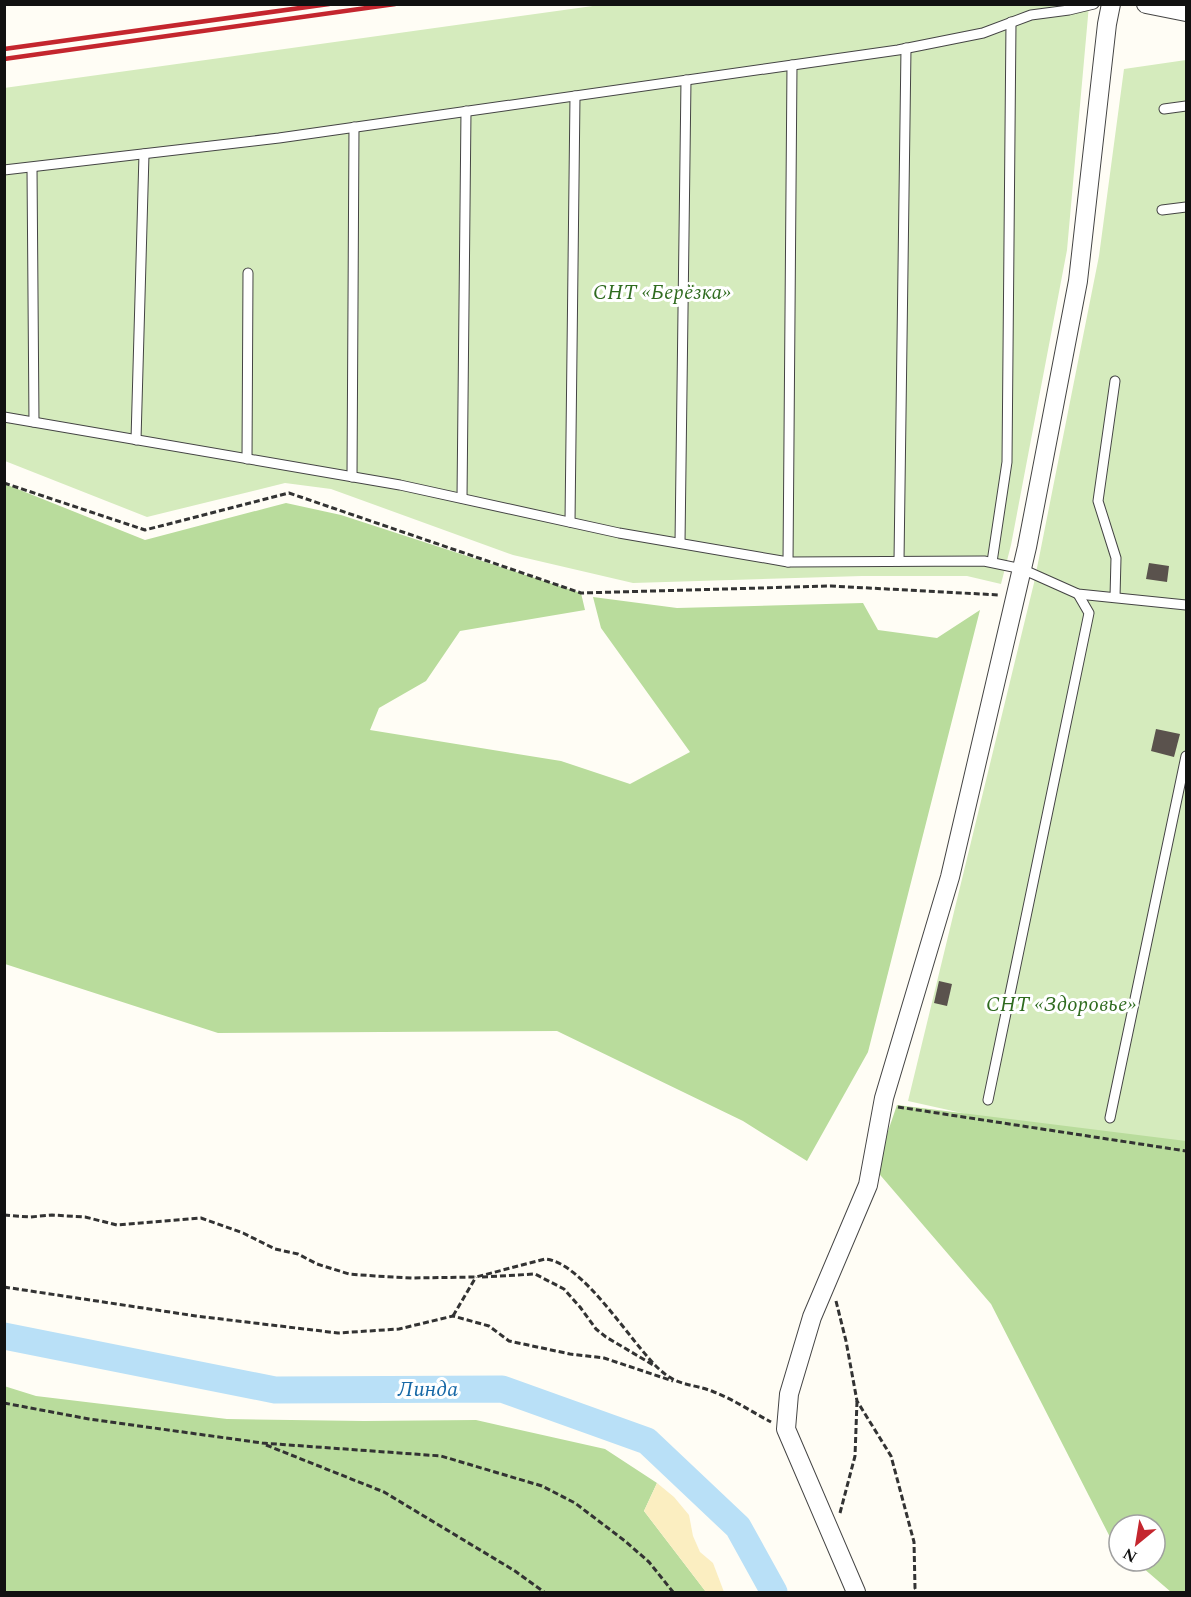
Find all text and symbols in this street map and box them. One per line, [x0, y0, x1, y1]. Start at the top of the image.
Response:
park label: СНТ «Берёзка» [593, 277, 731, 309]
park label: СНТ «Здоровье» [986, 989, 1136, 1021]
water label: Линда [397, 1373, 458, 1406]
north arrow [1107, 1513, 1167, 1573]
text: N [1118, 1541, 1142, 1569]

